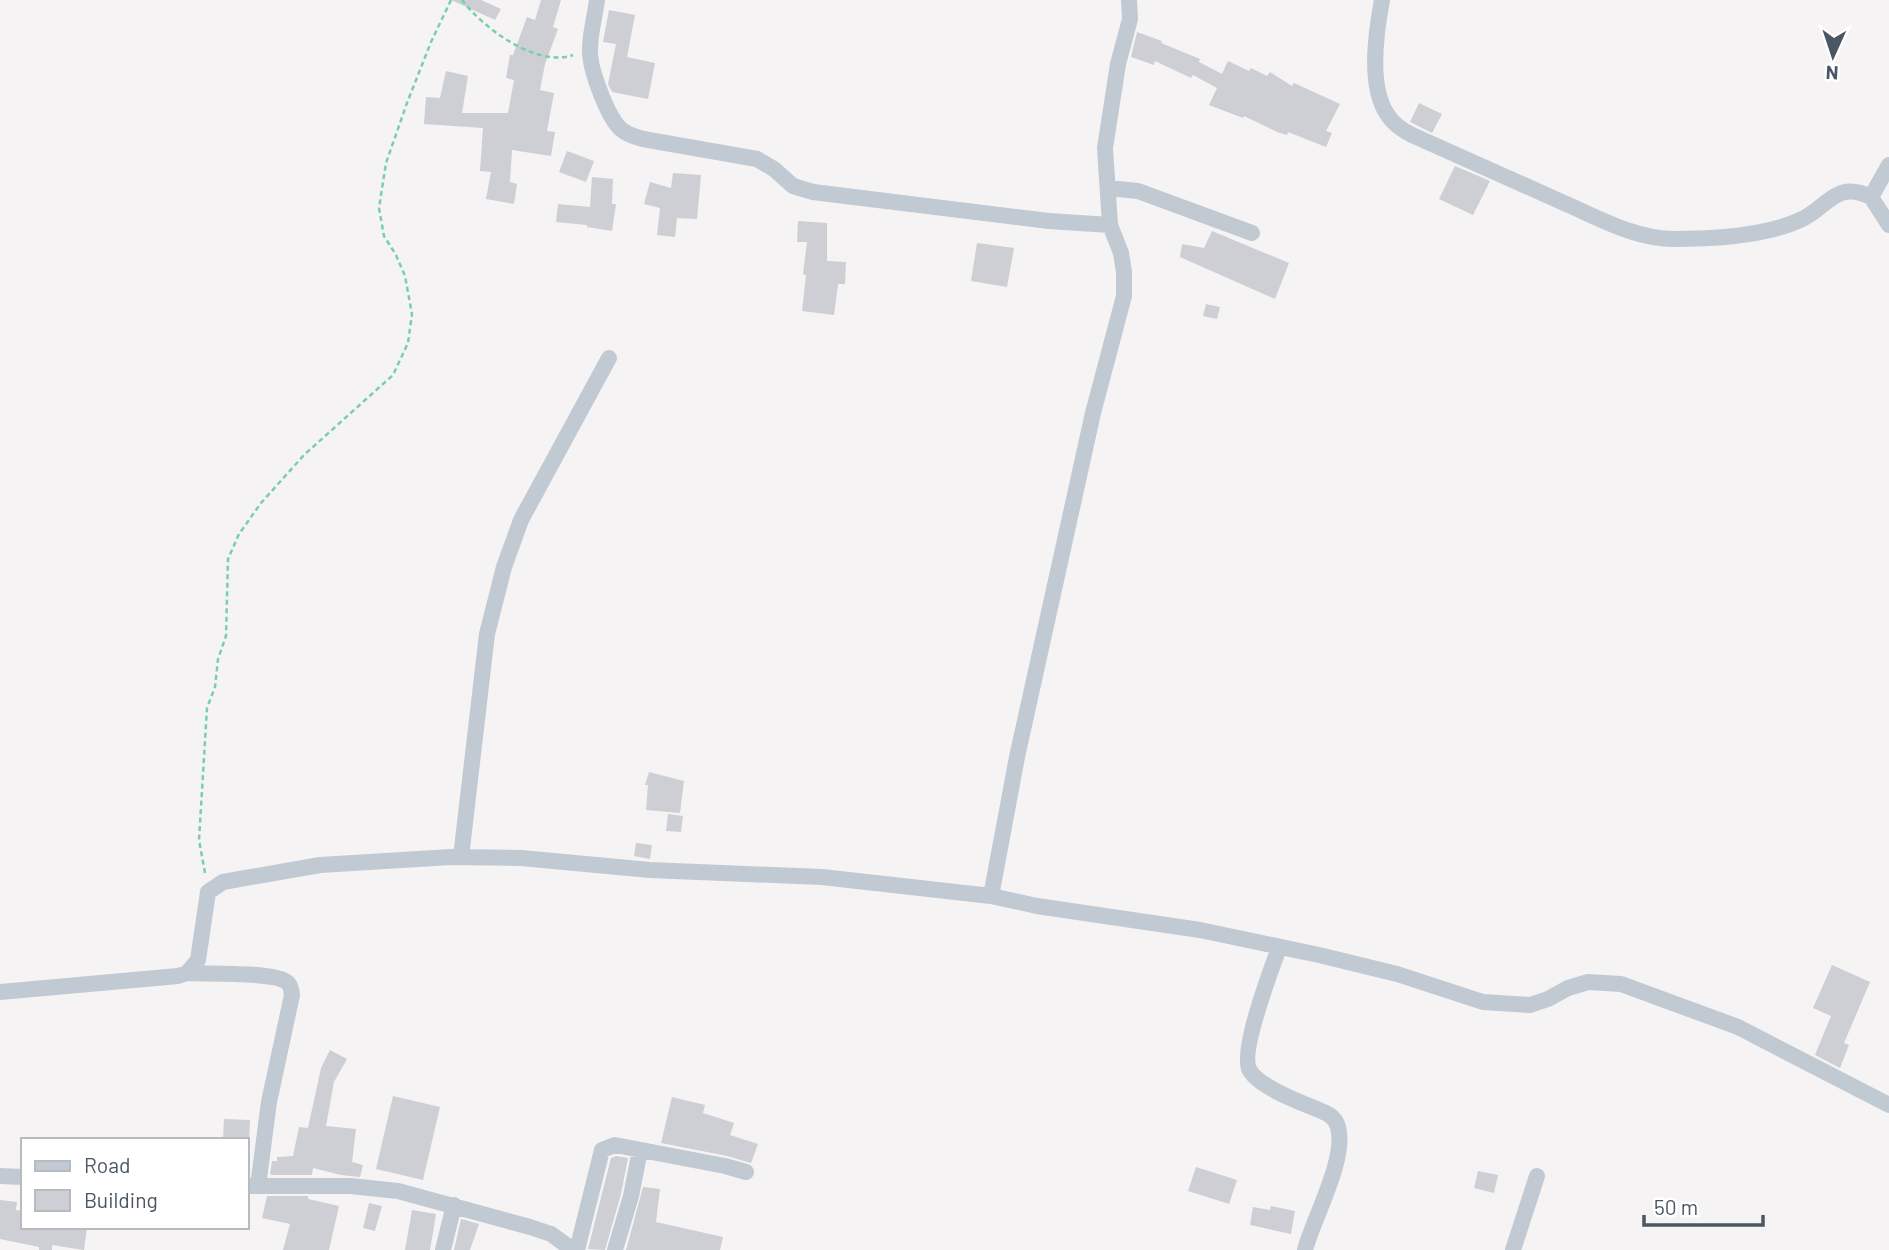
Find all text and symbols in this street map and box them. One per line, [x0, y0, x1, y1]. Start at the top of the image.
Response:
north arrow [1798, 21, 1868, 91]
text: N [1825, 62, 1839, 85]
legend [21, 1138, 248, 1229]
text: Road [84, 1152, 130, 1177]
scale bar [1644, 1184, 1763, 1228]
text: Building [84, 1187, 158, 1212]
text: 50 m [1654, 1194, 1698, 1219]

